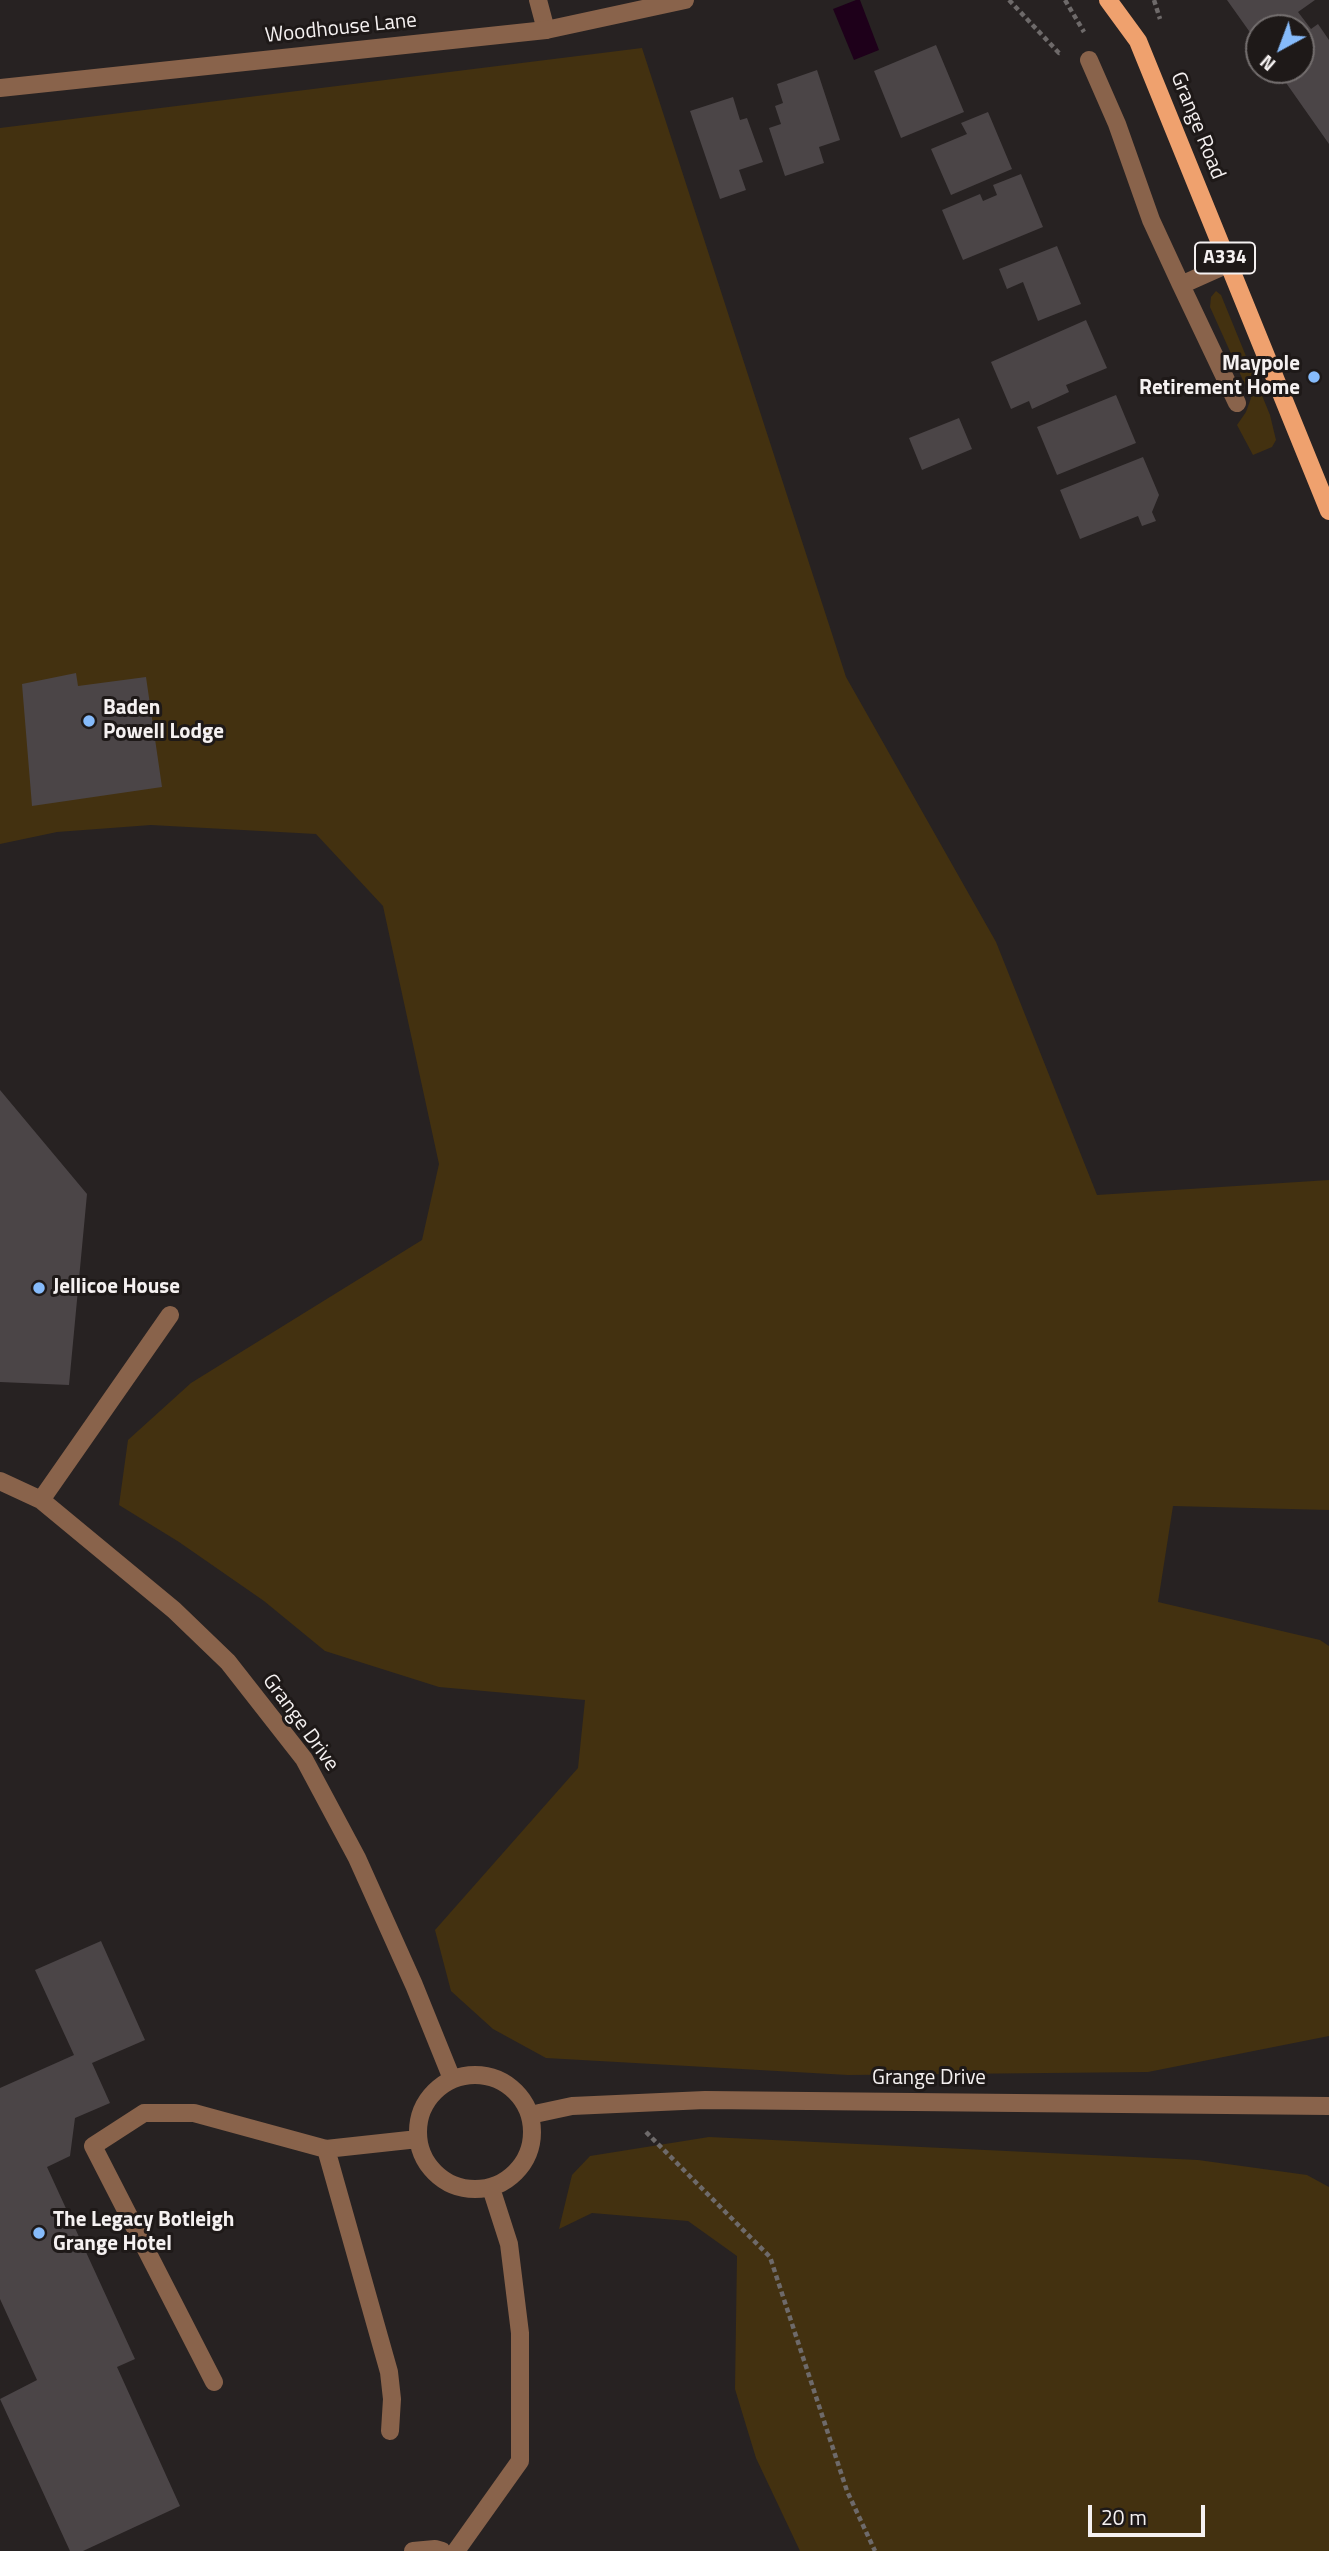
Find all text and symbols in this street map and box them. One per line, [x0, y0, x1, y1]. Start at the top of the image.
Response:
street label: Woodhouse Lane [264, 9, 418, 49]
north arrow [1245, 14, 1315, 84]
text: N [1253, 48, 1282, 79]
street label: Grange Road [1164, 69, 1230, 183]
road number: A334 [1195, 242, 1255, 274]
place label: Maypole Retirement Home [1139, 352, 1300, 402]
marker: Maypole Retirement Home [1306, 369, 1322, 385]
place label: Baden Powell Lodge [103, 696, 224, 746]
marker: Baden Powell Lodge [81, 713, 97, 729]
place label: Jellicoe House [53, 1275, 180, 1301]
marker: Jellicoe House [31, 1280, 47, 1296]
street label: Grange Drive [256, 1670, 344, 1776]
street label: Grange Drive [872, 2066, 986, 2092]
place label: The Legacy Botleigh Grange Hotel [53, 2208, 234, 2258]
marker: The Legacy Botleigh Grange Hotel [31, 2225, 47, 2241]
scale bar [1091, 2492, 1208, 2536]
text: 20 m [1101, 2501, 1147, 2533]

